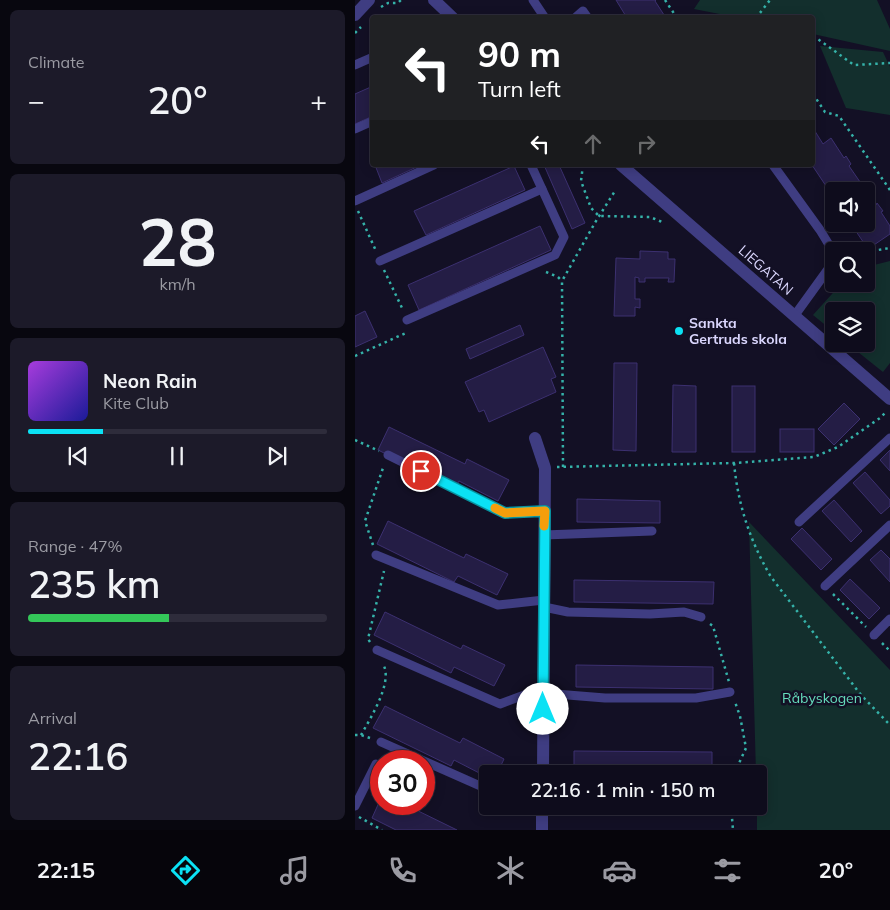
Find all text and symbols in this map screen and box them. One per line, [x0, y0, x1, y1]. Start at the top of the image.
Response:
text: 90 m [478, 32, 561, 76]
icon: left [395, 35, 460, 100]
text: Climate [28, 52, 84, 72]
text: Turn left [478, 75, 561, 103]
text: 20° [148, 76, 207, 124]
text: − [28, 83, 45, 118]
text: + [310, 83, 327, 118]
icon: left [526, 130, 554, 158]
icon: ahead [579, 130, 607, 158]
icon: right [632, 130, 660, 158]
map controls [825, 182, 875, 352]
button: sound [825, 182, 875, 232]
text: 28 [138, 201, 217, 282]
street label: LIEGATAN [735, 241, 797, 299]
button: search [825, 242, 875, 292]
text: km/h [159, 274, 196, 294]
button: layers [825, 302, 875, 352]
place label: Sankta Gertruds skola [689, 314, 787, 348]
marker: Sankta Gertruds skola [673, 325, 685, 337]
text: Neon Rain [103, 369, 197, 393]
text: Kite Club [103, 393, 169, 413]
icon: previous [64, 442, 92, 470]
icon: pause [163, 442, 191, 470]
icon: next [263, 442, 291, 470]
pin [400, 450, 442, 492]
icon: arrive [407, 457, 435, 485]
text: Range · 47% [28, 536, 123, 556]
text: 235 km [28, 560, 161, 608]
position arrow [516, 682, 568, 734]
park label: Råbyskogen [782, 689, 862, 707]
text: Arrival [28, 708, 77, 728]
text: 22:16 [28, 732, 128, 780]
speed limit sign: 30 [370, 750, 435, 815]
text: 22:16 · 1 min · 150 m [530, 778, 716, 802]
icon: directions [168, 853, 203, 888]
icon: music [277, 853, 312, 888]
icon: phone [385, 853, 420, 888]
icon: climate [493, 853, 528, 888]
icon: car [602, 853, 637, 888]
icon: filters [710, 853, 745, 888]
text: 22:15 [37, 856, 95, 884]
text: 20° [818, 856, 853, 884]

